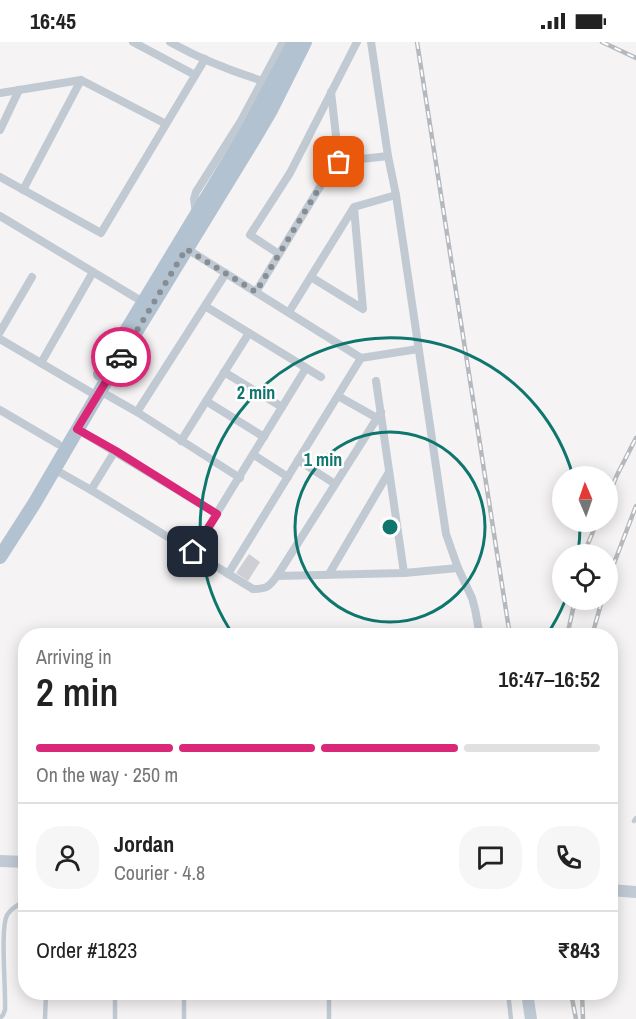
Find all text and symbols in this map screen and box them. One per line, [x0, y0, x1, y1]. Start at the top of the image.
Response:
text: 16:45 [30, 6, 76, 36]
pin [313, 136, 364, 187]
icon: bag [322, 145, 355, 178]
courier [91, 327, 151, 387]
icon: car [105, 341, 138, 374]
text: 2 min [237, 380, 275, 405]
text: 1 min [304, 447, 342, 472]
north arrow [552, 466, 618, 532]
map controls [552, 466, 618, 610]
centre of rings [380, 517, 400, 537]
pin [167, 526, 218, 577]
icon: home [176, 535, 209, 568]
button: locate [552, 544, 618, 610]
text: Arriving in [36, 643, 112, 670]
text: 16:47–16:52 [498, 664, 600, 694]
text: 2 min [36, 666, 118, 718]
text: On the way · 250 m [36, 761, 178, 788]
button: person [36, 826, 99, 889]
button: chat [459, 826, 522, 889]
button: phone [537, 826, 600, 889]
text: Jordan [114, 829, 174, 859]
text: Courier · 4.8 [114, 859, 205, 886]
text: Order #1823 [36, 935, 137, 965]
text: ₹843 [557, 935, 600, 965]

